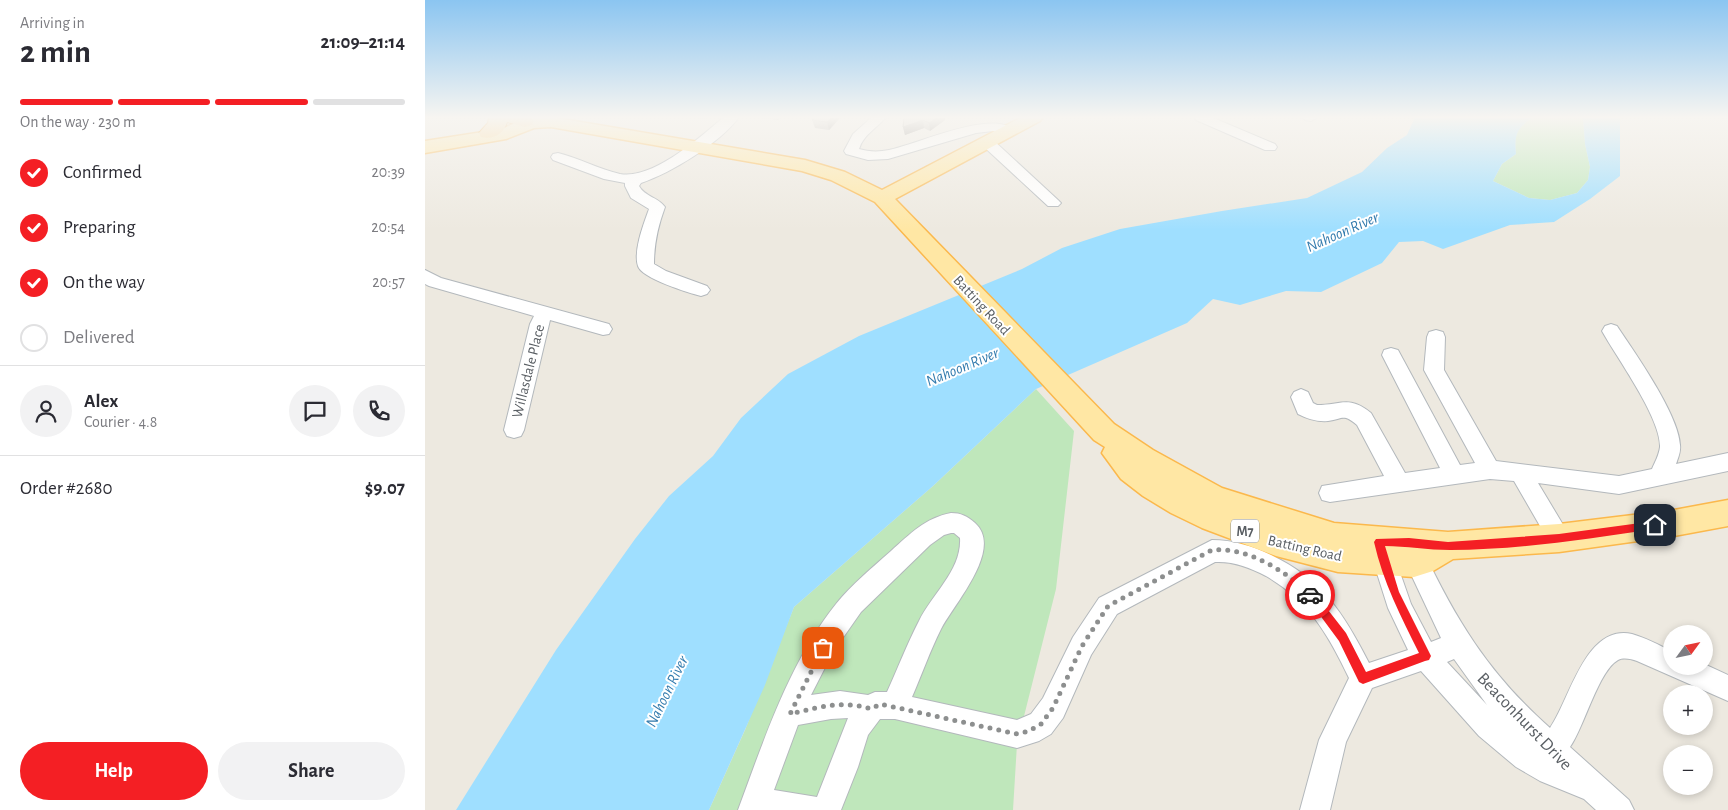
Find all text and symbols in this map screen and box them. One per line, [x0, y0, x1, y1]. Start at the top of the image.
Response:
text: Arriving in [20, 15, 85, 31]
text: 21:09–21:14 [320, 33, 405, 52]
text: 2 min [20, 36, 91, 68]
text: On the way · 230 m [20, 114, 136, 130]
icon: check [20, 159, 48, 187]
text: Confirmed [63, 163, 142, 182]
text: 20:39 [371, 164, 405, 180]
water label: Nahoon River [1304, 209, 1382, 255]
icon: check [20, 214, 48, 242]
text: Preparing [63, 218, 136, 237]
text: 20:54 [371, 219, 405, 235]
icon: check [20, 269, 48, 297]
text: On the way [63, 273, 145, 292]
street label: Batting Road [950, 273, 1013, 338]
text: 20:57 [372, 274, 405, 290]
street label: Willasdale Place [510, 323, 547, 419]
text: Delivered [63, 328, 135, 347]
water label: Nahoon River [924, 344, 1002, 389]
button: person [20, 385, 72, 437]
button: chat [289, 385, 341, 437]
button: phone [353, 385, 405, 437]
text: Alex [84, 392, 118, 411]
text: Courier · 4.8 [84, 414, 157, 430]
text: Order #2680 [20, 479, 112, 498]
text: $9.07 [365, 479, 405, 498]
pin [1634, 504, 1676, 546]
icon: home [1641, 511, 1669, 539]
road number: M7 [1231, 520, 1259, 542]
street label: Batting Road [1266, 533, 1344, 564]
courier [1285, 570, 1335, 620]
icon: car [1296, 581, 1324, 609]
north arrow [1663, 625, 1713, 675]
map controls [1663, 625, 1713, 795]
pin [802, 627, 844, 669]
icon: bag [809, 634, 837, 662]
water label: Nahoon River [643, 653, 691, 730]
street label: Beaconhurst Drive [1473, 669, 1575, 774]
button: + [1663, 685, 1713, 735]
button: Help [20, 742, 208, 800]
button: Share [218, 742, 405, 800]
button: − [1663, 745, 1713, 795]

